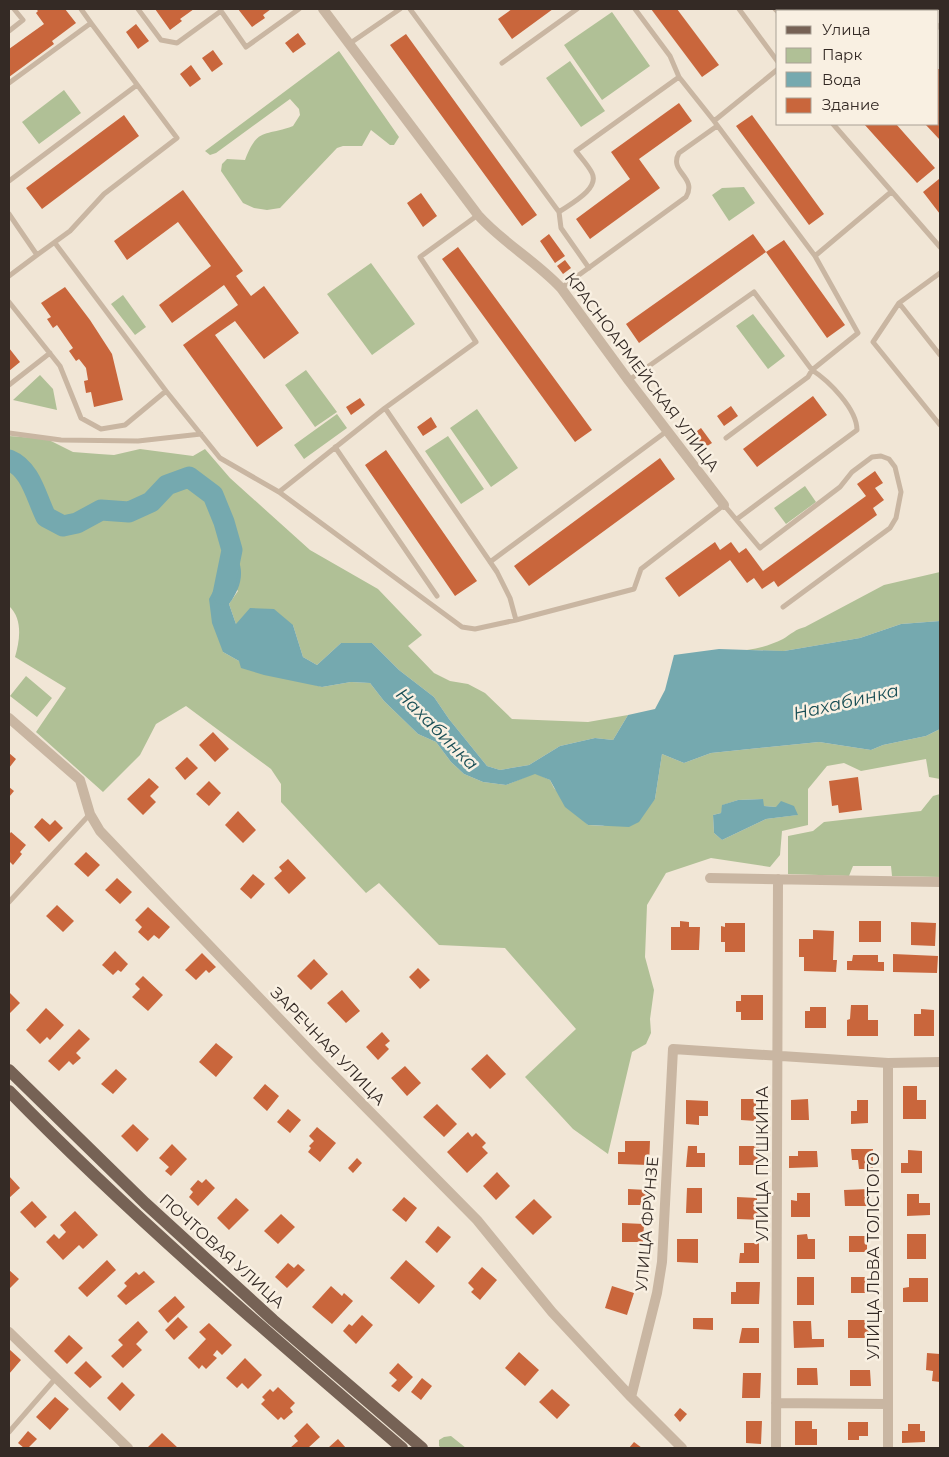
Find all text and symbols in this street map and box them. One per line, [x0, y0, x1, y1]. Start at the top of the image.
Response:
legend [776, 10, 939, 125]
text: Улица [822, 20, 870, 39]
text: Парк [822, 45, 862, 64]
text: Вода [822, 70, 861, 89]
text: Здание [822, 95, 880, 114]
street label: КРАСНОАРМЕЙСКАЯ УЛИЦА [561, 269, 723, 475]
water label: Нахабинка [791, 679, 901, 725]
water label: Нахабинка [391, 683, 483, 775]
street label: ЗАРЕЧНАЯ УЛИЦА [267, 983, 389, 1109]
street label: УЛИЦА ПУШКИНА [753, 1086, 772, 1242]
street label: УЛИЦА ЛЬВА ТОЛСТОГО [864, 1152, 883, 1360]
street label: УЛИЦА ФРУНЗЕ [632, 1156, 662, 1292]
street label: ПОЧТОВАЯ УЛИЦА [156, 1190, 289, 1312]

